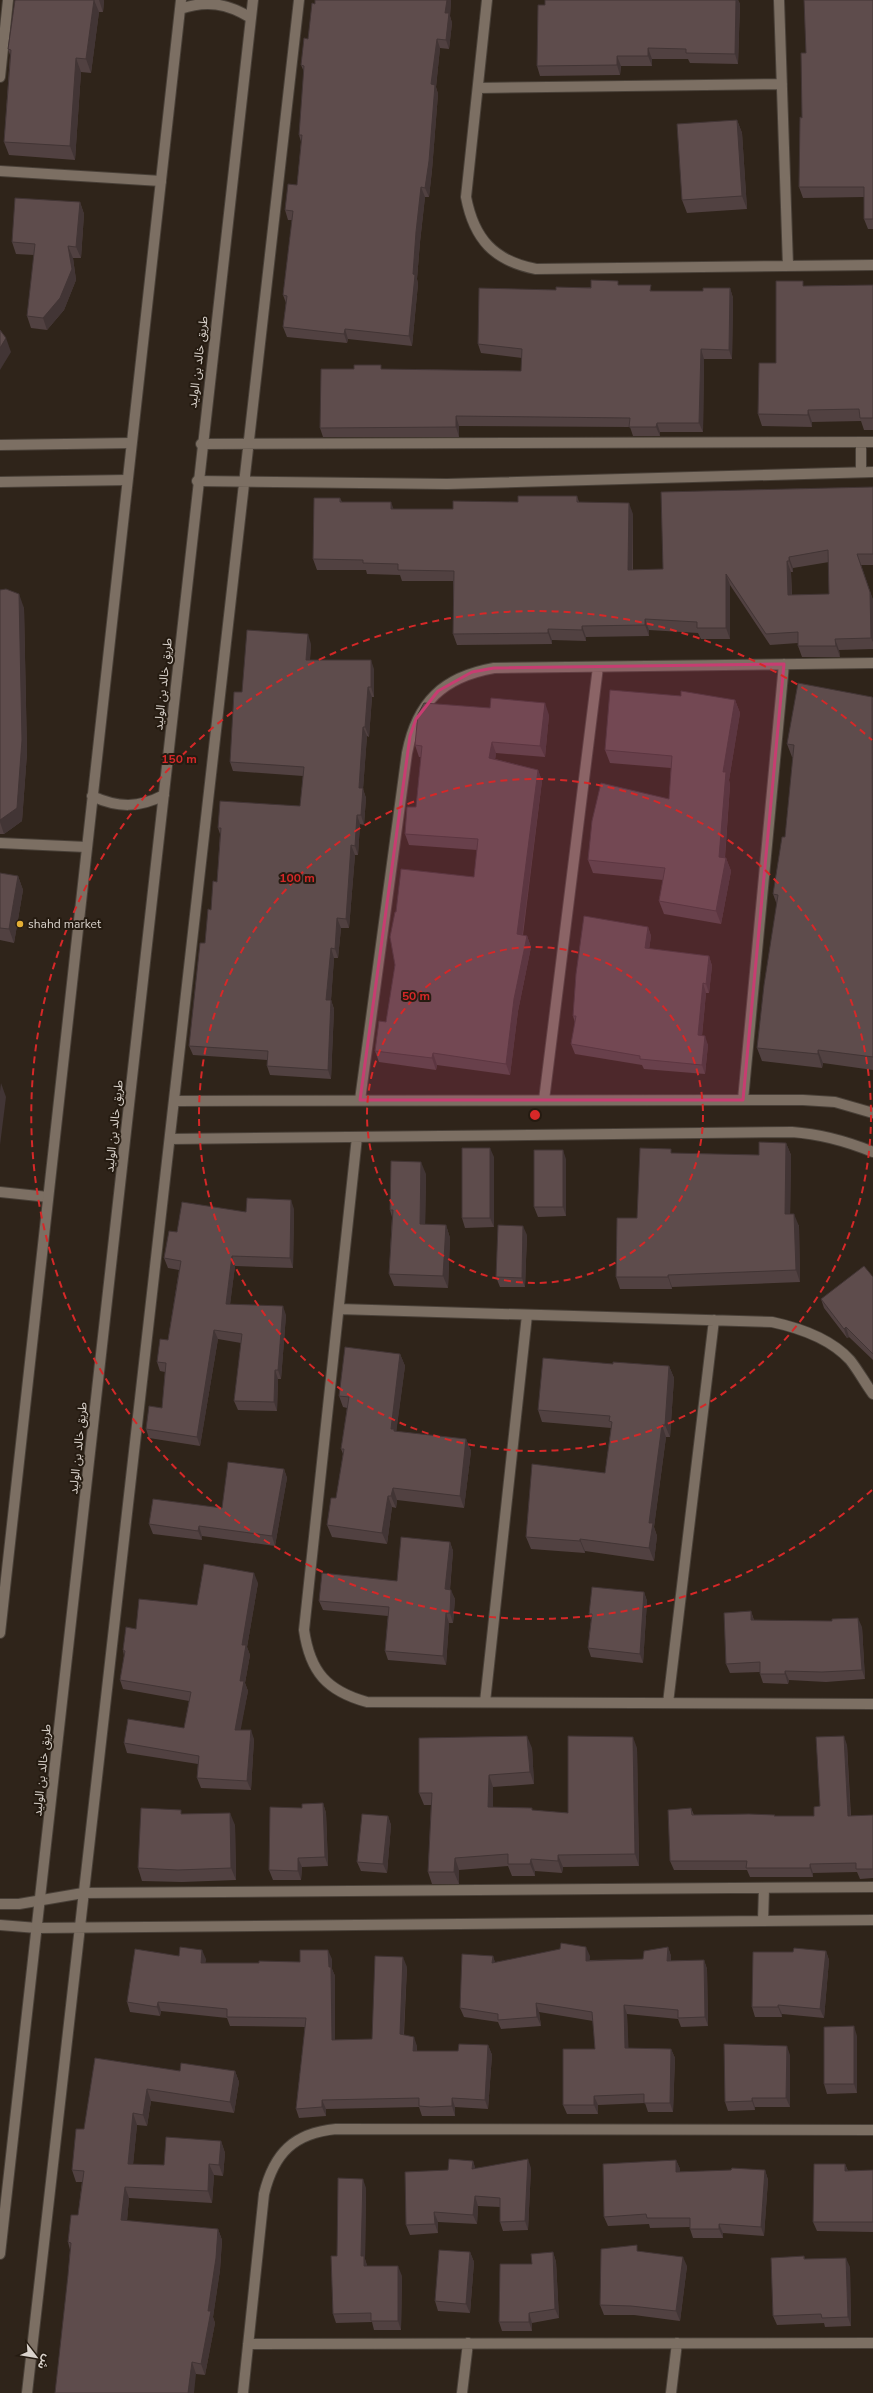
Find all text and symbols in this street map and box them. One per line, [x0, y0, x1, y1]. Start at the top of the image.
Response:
street label: طريق خالد بن الوليد [184, 315, 212, 409]
street label: طريق خالد بن الوليد [150, 637, 176, 731]
text: 150 m [161, 751, 197, 767]
text: 100 m [279, 870, 315, 886]
place label: shahd market [28, 916, 102, 932]
marker: shahd market [15, 919, 25, 929]
text: 50 m [402, 988, 430, 1004]
street label: طريق خالد بن الوليد [101, 1079, 127, 1173]
centre of rings [528, 1108, 542, 1122]
street label: طريق خالد بن الوليد [65, 1401, 91, 1495]
street label: طريق خالد بن الوليد [29, 1723, 55, 1817]
north arrow [16, 2337, 56, 2377]
text: ش [34, 2352, 54, 2372]

